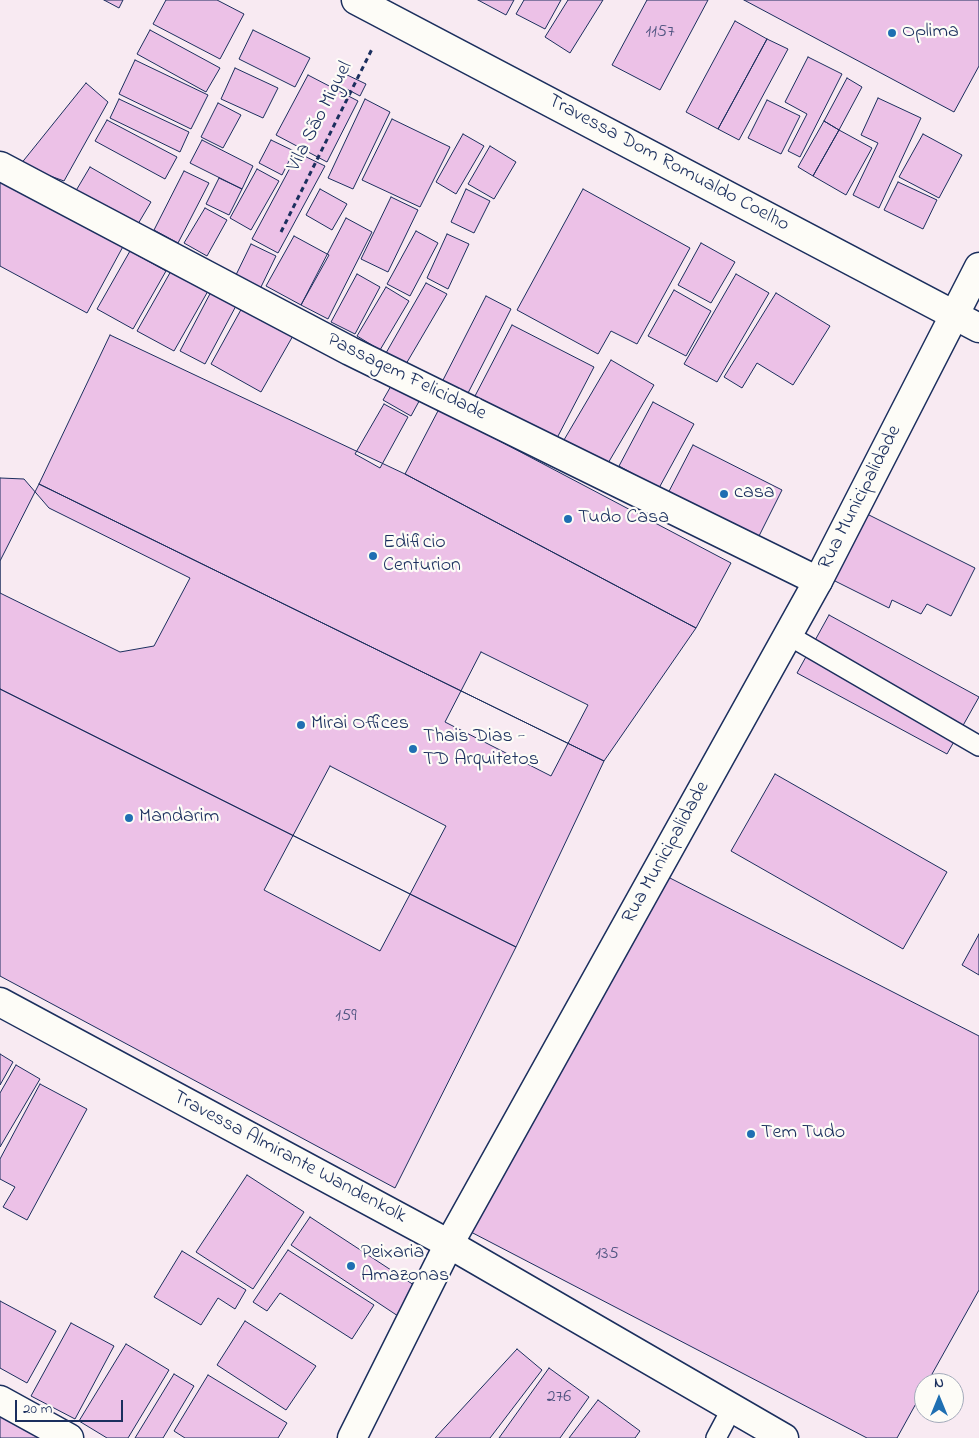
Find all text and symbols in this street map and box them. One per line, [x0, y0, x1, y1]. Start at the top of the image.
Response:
place label: Oplima [902, 21, 959, 45]
house number: 1157 [645, 22, 675, 44]
marker: Oplima [886, 27, 898, 39]
street label: Vila São Miguel [283, 58, 359, 176]
street label: Travessa Dom Romualdo Coelho [543, 90, 793, 238]
street label: Passagem Felicidade [322, 329, 490, 427]
street label: Rua Municipalidade [814, 422, 908, 574]
place label: casa [734, 482, 775, 506]
marker: casa [718, 488, 730, 500]
place label: Tudo Casa [578, 507, 669, 531]
marker: Tudo Casa [562, 513, 574, 525]
place label: Edificio Centurion [383, 532, 461, 579]
marker: Edificio Centurion [367, 550, 379, 562]
place label: Mirai Offices [311, 713, 409, 737]
marker: Mirai Offices [295, 719, 307, 731]
place label: Thais Dias - TD Arquitetos [423, 726, 539, 773]
marker: Thais Dias - TD Arquitetos [407, 743, 419, 755]
street label: Rua Municipalidade [618, 778, 716, 928]
place label: Mandarim [139, 806, 219, 830]
marker: Mandarim [123, 812, 135, 824]
house number: 159 [335, 1006, 357, 1028]
street label: Travessa Almirante Wandenkolk [168, 1086, 410, 1230]
place label: Tem Tudo [761, 1122, 845, 1146]
marker: Tem Tudo [745, 1128, 757, 1140]
place label: Peixaria Amazonas [361, 1242, 449, 1289]
house number: 135 [595, 1244, 619, 1266]
marker: Peixaria Amazonas [345, 1260, 357, 1272]
north arrow [914, 1373, 964, 1423]
text: N [934, 1373, 944, 1394]
house number: 276 [547, 1387, 571, 1409]
scale bar [18, 1390, 125, 1422]
text: 20 m [23, 1398, 52, 1420]

